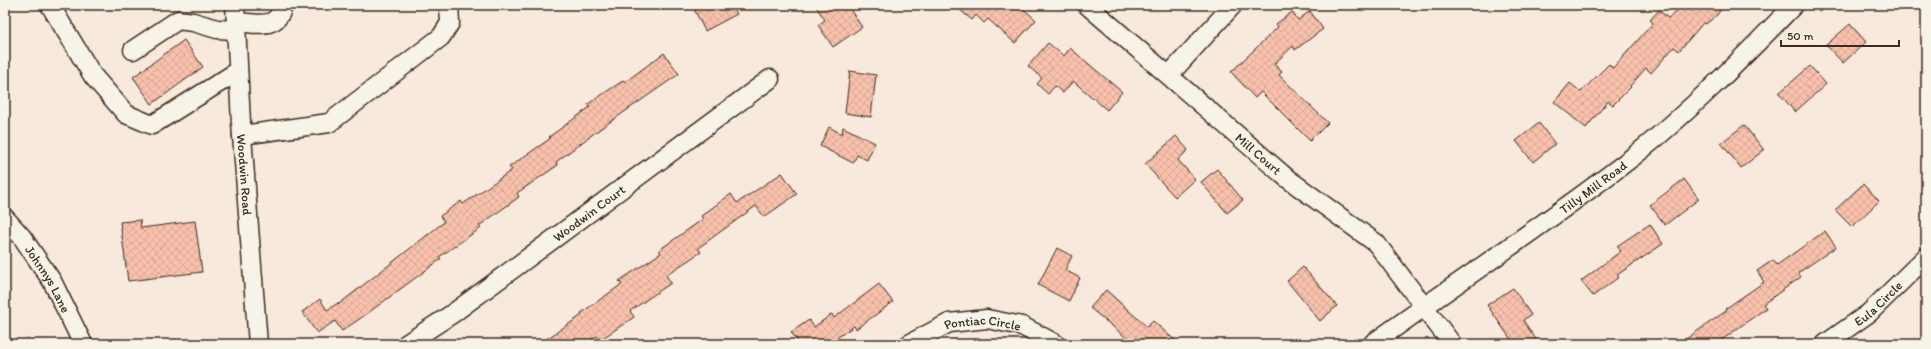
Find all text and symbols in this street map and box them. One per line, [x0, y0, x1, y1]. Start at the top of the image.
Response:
scale bar [1781, 22, 1899, 48]
text: 50 m [1787, 29, 1813, 43]
street label: Mill Court [1232, 130, 1285, 178]
street label: Woodwin Road [234, 133, 255, 216]
street label: Tilly Mill Road [1557, 158, 1630, 217]
street label: Woodwin Court [550, 182, 628, 245]
street label: Johnnys Lane [22, 243, 73, 315]
street label: Eula Circle [1851, 278, 1905, 329]
street label: Pontiac Circle [941, 312, 1022, 334]

